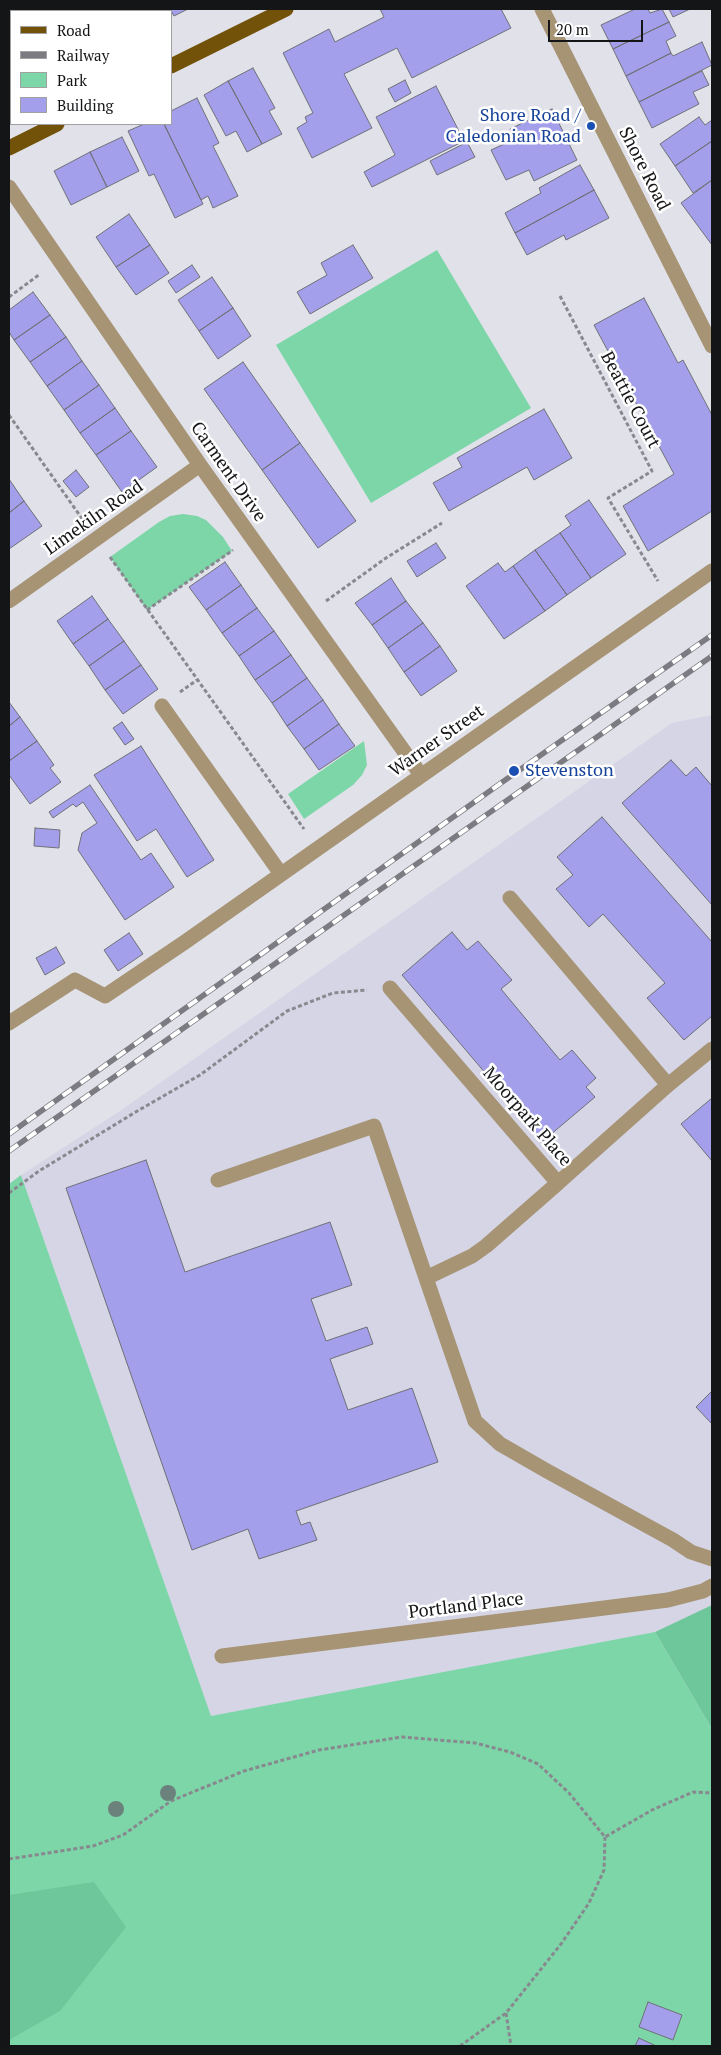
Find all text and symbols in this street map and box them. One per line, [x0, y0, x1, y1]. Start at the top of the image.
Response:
legend [10, 10, 172, 125]
scale bar [551, 10, 646, 42]
text: 20 m [556, 19, 589, 39]
text: Road [57, 20, 90, 40]
text: Railway [57, 45, 109, 65]
text: Park [57, 70, 87, 90]
text: Building [57, 95, 114, 115]
place label: Shore Road / Caledonian Road [445, 105, 581, 148]
marker: Shore Road / Caledonian Road [585, 120, 597, 132]
street label: Shore Road [614, 124, 674, 214]
street label: Beattie Court [595, 348, 665, 452]
street label: Carment Drive [186, 418, 270, 526]
street label: Limekiln Road [41, 476, 147, 560]
street label: Warner Street [385, 700, 489, 782]
place label: Stevenston [525, 760, 614, 782]
marker: Stevenston [507, 764, 521, 778]
street label: Moorpark Place [478, 1063, 576, 1171]
street label: Portland Place [407, 1588, 525, 1624]

